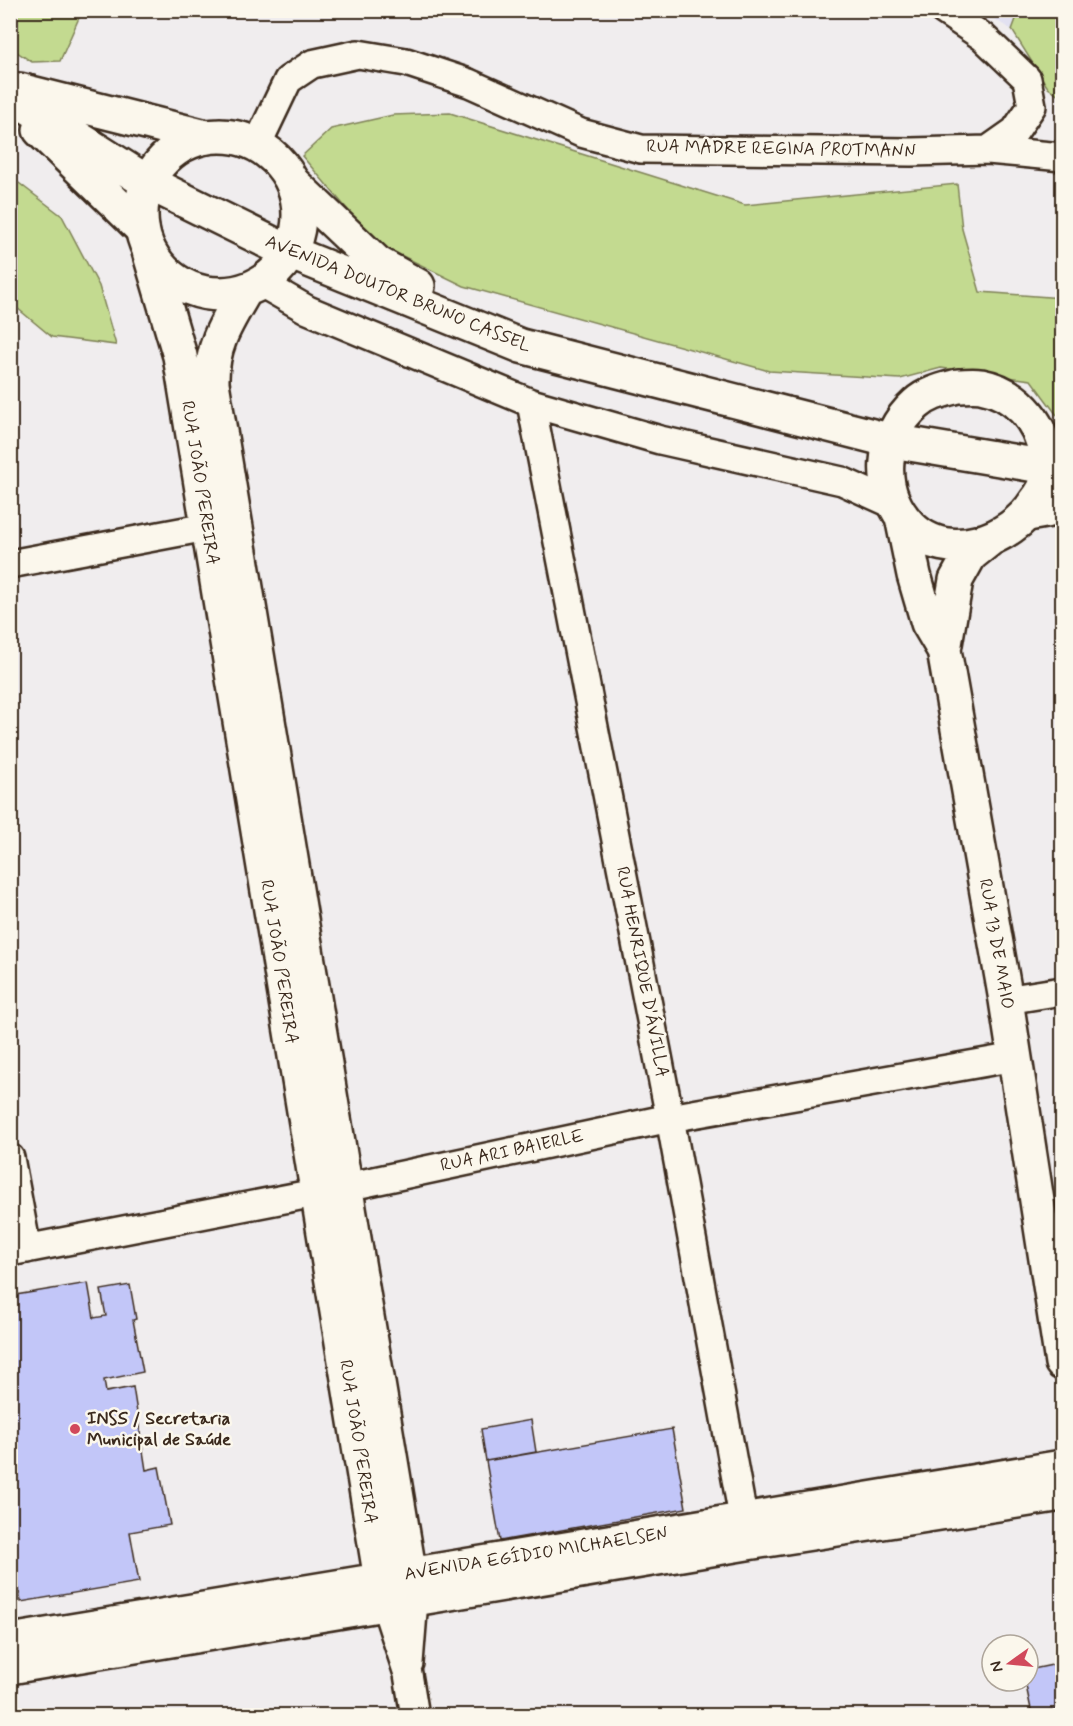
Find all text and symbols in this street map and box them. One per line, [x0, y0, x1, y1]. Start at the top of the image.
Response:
street label: RUA MADRE REGINA PROTMANN [646, 135, 916, 163]
street label: AVENIDA DOUTOR BRUNO CASSEL [262, 230, 534, 358]
street label: RUA JOÃO PEREIRA [175, 399, 225, 567]
street label: RUA HENRIQUE D'ÁVILLA [610, 865, 674, 1079]
street label: RUA 13 DE MAIO [973, 877, 1019, 1011]
street label: RUA JOÃO PEREIRA [254, 878, 304, 1046]
street label: RUA ARI BAIERLE [438, 1124, 586, 1178]
street label: RUA JOÃO PEREIRA [333, 1358, 383, 1526]
place label: INSS / Secretaria Municipal de Saúde [87, 1407, 231, 1452]
marker: INSS / Secretaria Municipal de Saúde [68, 1422, 82, 1436]
street label: AVENIDA EGÍDIO MICHAELSEN [403, 1521, 670, 1587]
north arrow [980, 1633, 1040, 1693]
text: N [985, 1659, 1008, 1674]

